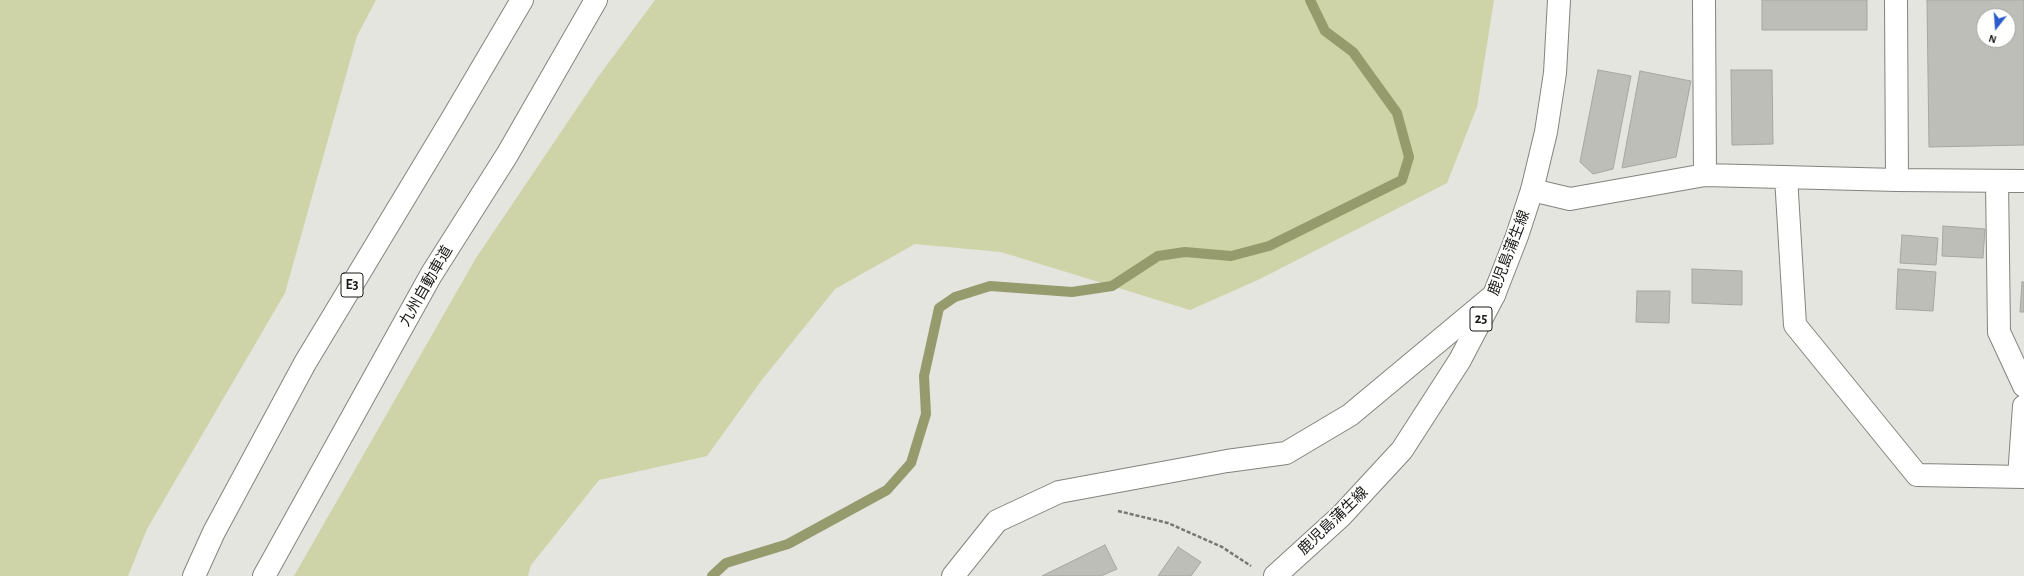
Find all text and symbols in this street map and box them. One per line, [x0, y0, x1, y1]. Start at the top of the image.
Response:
north arrow [1976, 8, 2016, 48]
text: N [1987, 33, 1998, 45]
street label: 鹿児島蒲生線 [1484, 208, 1534, 298]
street label: 九州自動車道 [396, 243, 456, 329]
road number: E3 [341, 273, 363, 297]
road number: 25 [1470, 307, 1492, 331]
street label: 鹿児島蒲生線 [1294, 483, 1372, 559]

